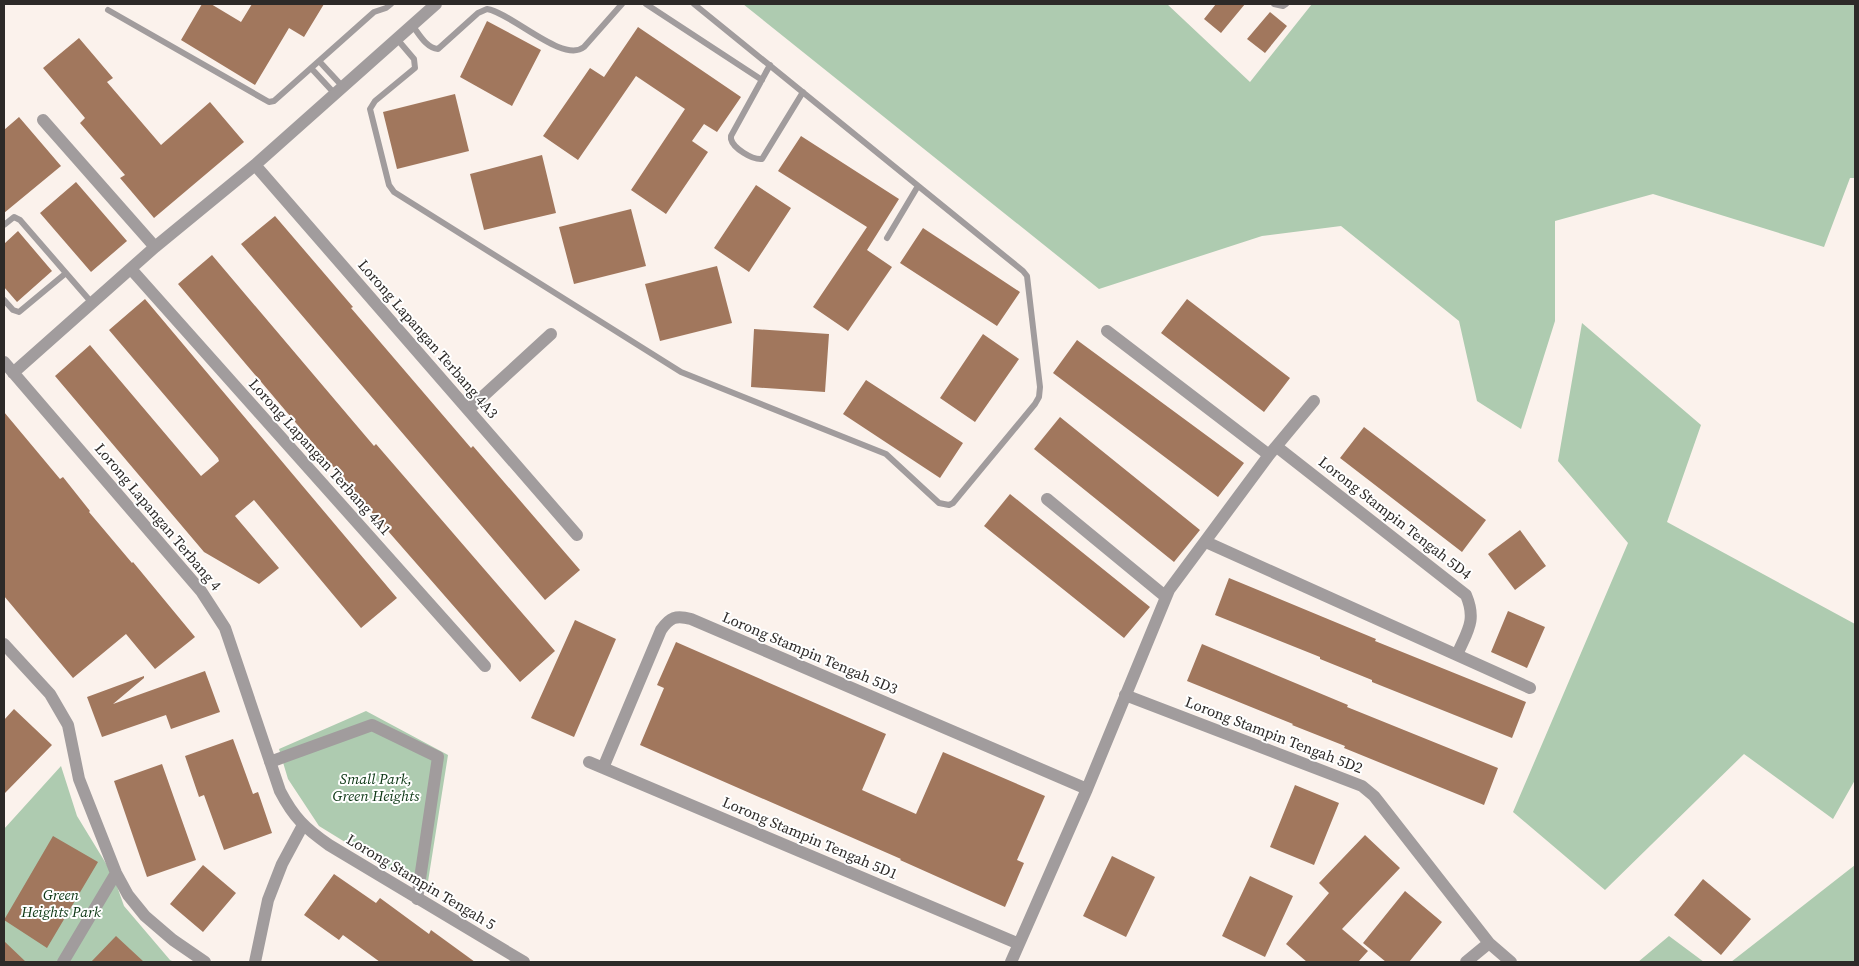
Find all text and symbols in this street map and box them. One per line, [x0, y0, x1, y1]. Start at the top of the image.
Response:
street label: Lorong Lapangan Terbang 4A3 [353, 255, 503, 423]
street label: Lorong Lapangan Terbang 4A1 [244, 374, 397, 540]
street label: Lorong Lapangan Terbang 4 [90, 438, 227, 595]
street label: Lorong Stampin Tengah 5D4 [1314, 451, 1477, 584]
street label: Lorong Stampin Tengah 5D3 [719, 606, 901, 699]
street label: Lorong Stampin Tengah 5D2 [1182, 691, 1366, 778]
park label: Small Park, Green Heights [333, 768, 420, 806]
street label: Lorong Stampin Tengah 5D1 [719, 791, 901, 884]
street label: Lorong Stampin Tengah 5 [343, 829, 500, 935]
park label: Green Heights Park [20, 884, 102, 922]

